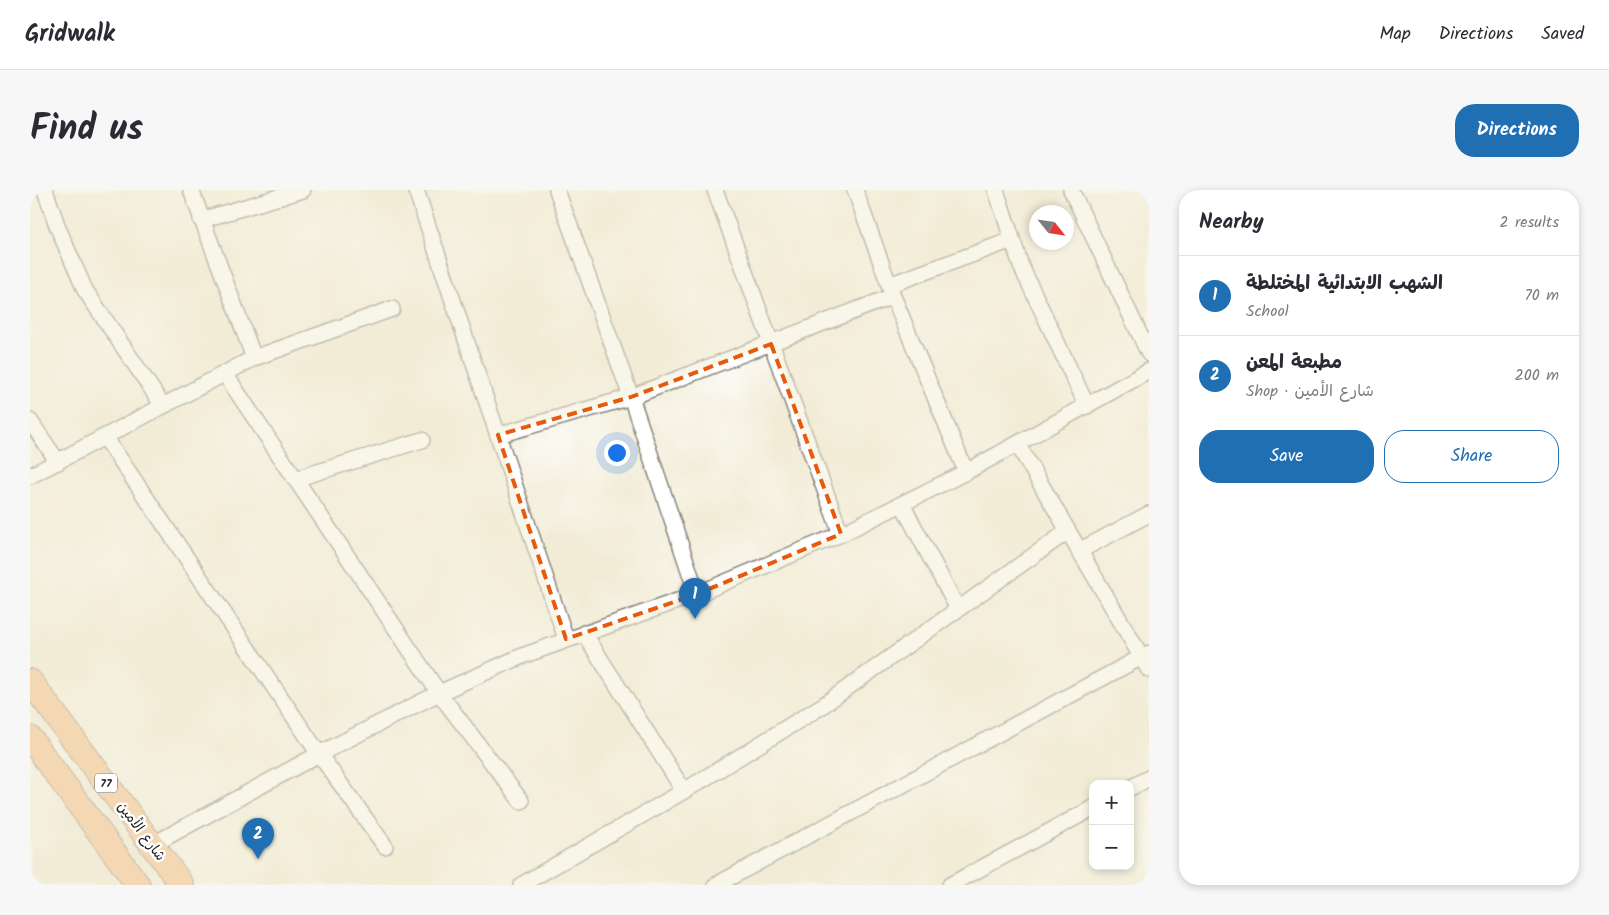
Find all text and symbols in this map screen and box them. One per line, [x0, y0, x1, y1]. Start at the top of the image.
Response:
text: Gridwalk [25, 15, 115, 54]
text: Map [1379, 20, 1411, 49]
text: Directions [1439, 20, 1513, 49]
text: Saved [1541, 20, 1584, 49]
text: Find us [30, 102, 143, 158]
button: Directions [1455, 104, 1579, 157]
north arrow [1029, 205, 1074, 250]
text: Nearby [1199, 206, 1264, 239]
text: 2 results [1499, 210, 1559, 235]
text: الشهب الابتدائية المختلطة [1246, 269, 1443, 299]
text: 1 [1213, 283, 1217, 308]
text: 70 m [1524, 283, 1559, 308]
text: School [1246, 299, 1289, 324]
text: مطبعة المعن [1246, 348, 1342, 378]
text: 2 [1210, 363, 1220, 388]
text: 200 m [1515, 363, 1559, 388]
text: Shop · شارع الأمين [1246, 379, 1374, 404]
button: Save [1199, 430, 1374, 483]
button: Share [1384, 430, 1559, 483]
your location [604, 440, 630, 466]
pin: 1 [679, 578, 711, 619]
road number: 77 [95, 774, 117, 792]
map controls [1089, 780, 1134, 870]
button: + [1089, 780, 1134, 825]
street label: شارع الأمين [112, 797, 171, 866]
pin: 2 [242, 818, 274, 859]
button: − [1089, 825, 1134, 870]

